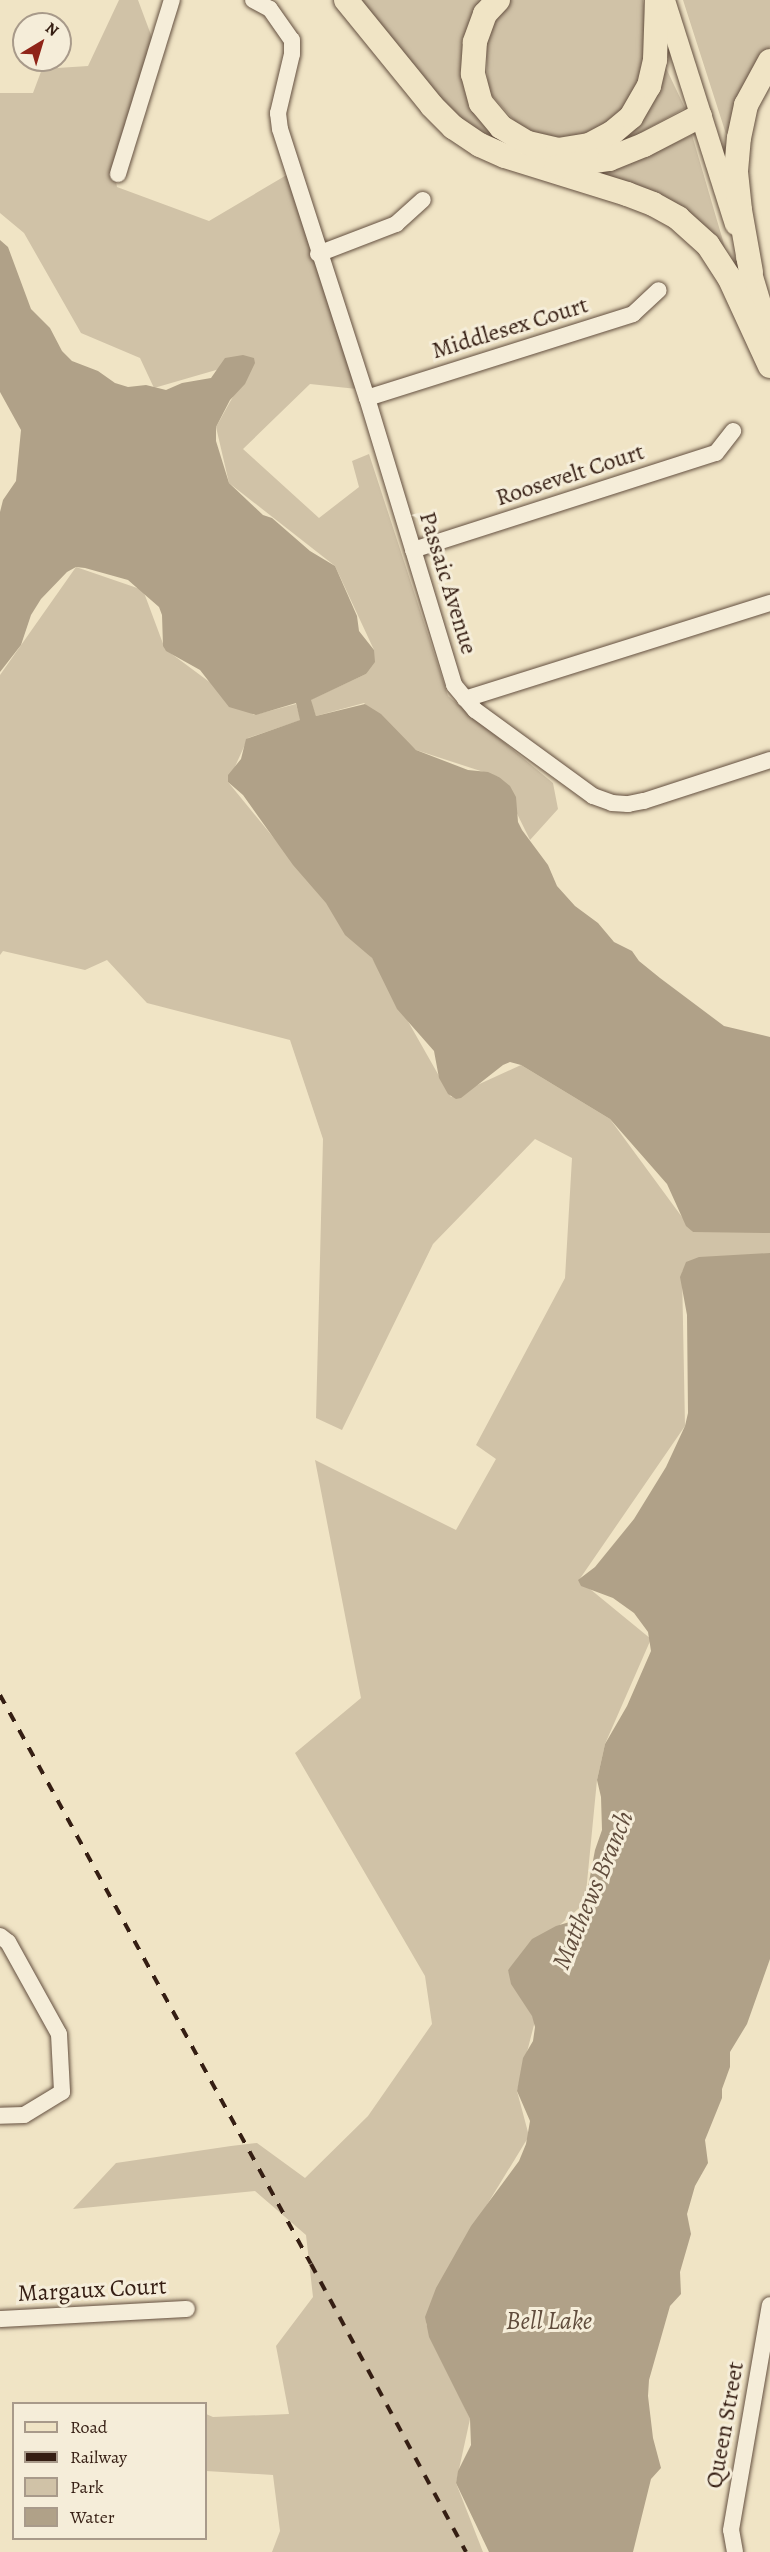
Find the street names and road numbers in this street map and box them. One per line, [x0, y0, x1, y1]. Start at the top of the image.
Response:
street label: Middlesex Court [428, 291, 592, 365]
street label: Roosevelt Court [492, 437, 648, 513]
street label: Passaic Avenue [413, 508, 483, 658]
street label: Margaux Court [17, 2272, 167, 2308]
street label: Queen Street [700, 2359, 750, 2491]

